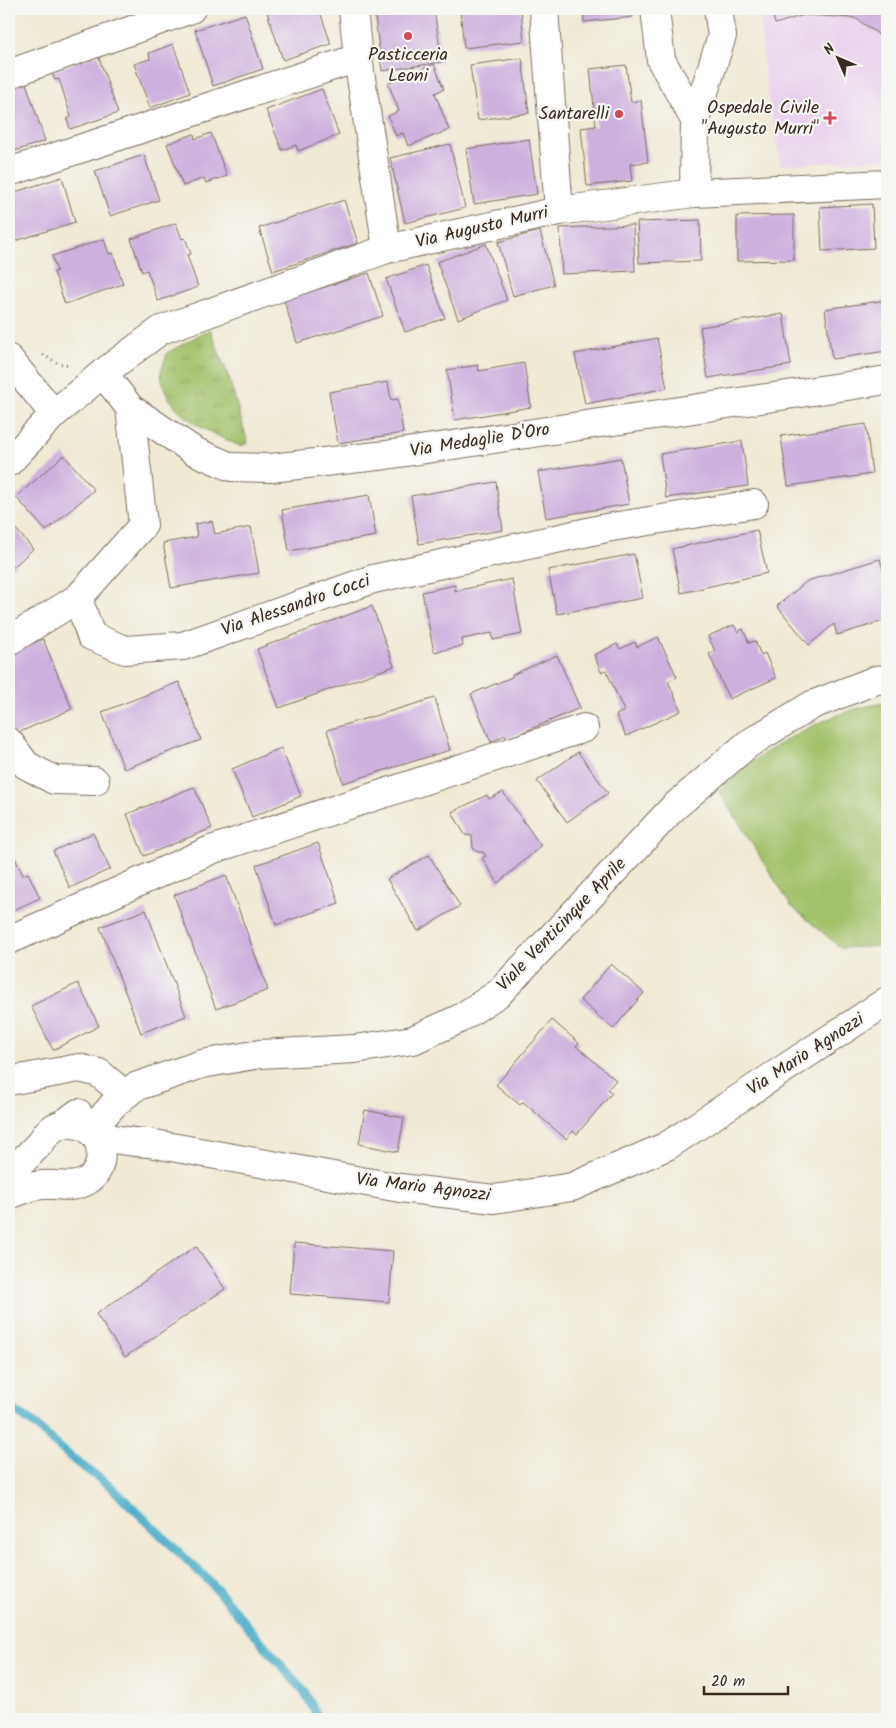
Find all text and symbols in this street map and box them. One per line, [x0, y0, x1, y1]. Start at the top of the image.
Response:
marker: Pasticceria Leoni [402, 30, 414, 42]
north arrow [814, 32, 864, 82]
text: N [819, 38, 841, 60]
place label: Pasticceria Leoni [368, 41, 448, 91]
place label: Ospedale Civile "Augusto Murri" [701, 94, 819, 144]
place label: Santarelli [539, 100, 610, 129]
marker: Santarelli [613, 108, 625, 120]
marker: Ospedale Civile "Augusto Murri" [823, 111, 837, 125]
street label: Via Augusto Murri [413, 198, 552, 257]
street label: Via Medaglie D'Oro [408, 416, 552, 466]
street label: Via Alessandro Cocci [218, 567, 375, 645]
street label: Viale Venticinque Aprile [490, 851, 634, 999]
street label: Via Mario Agnozzi [741, 1006, 871, 1104]
street label: Via Mario Agnozzi [354, 1165, 493, 1211]
scale bar [704, 1663, 787, 1695]
text: 20 m [711, 1670, 745, 1694]

